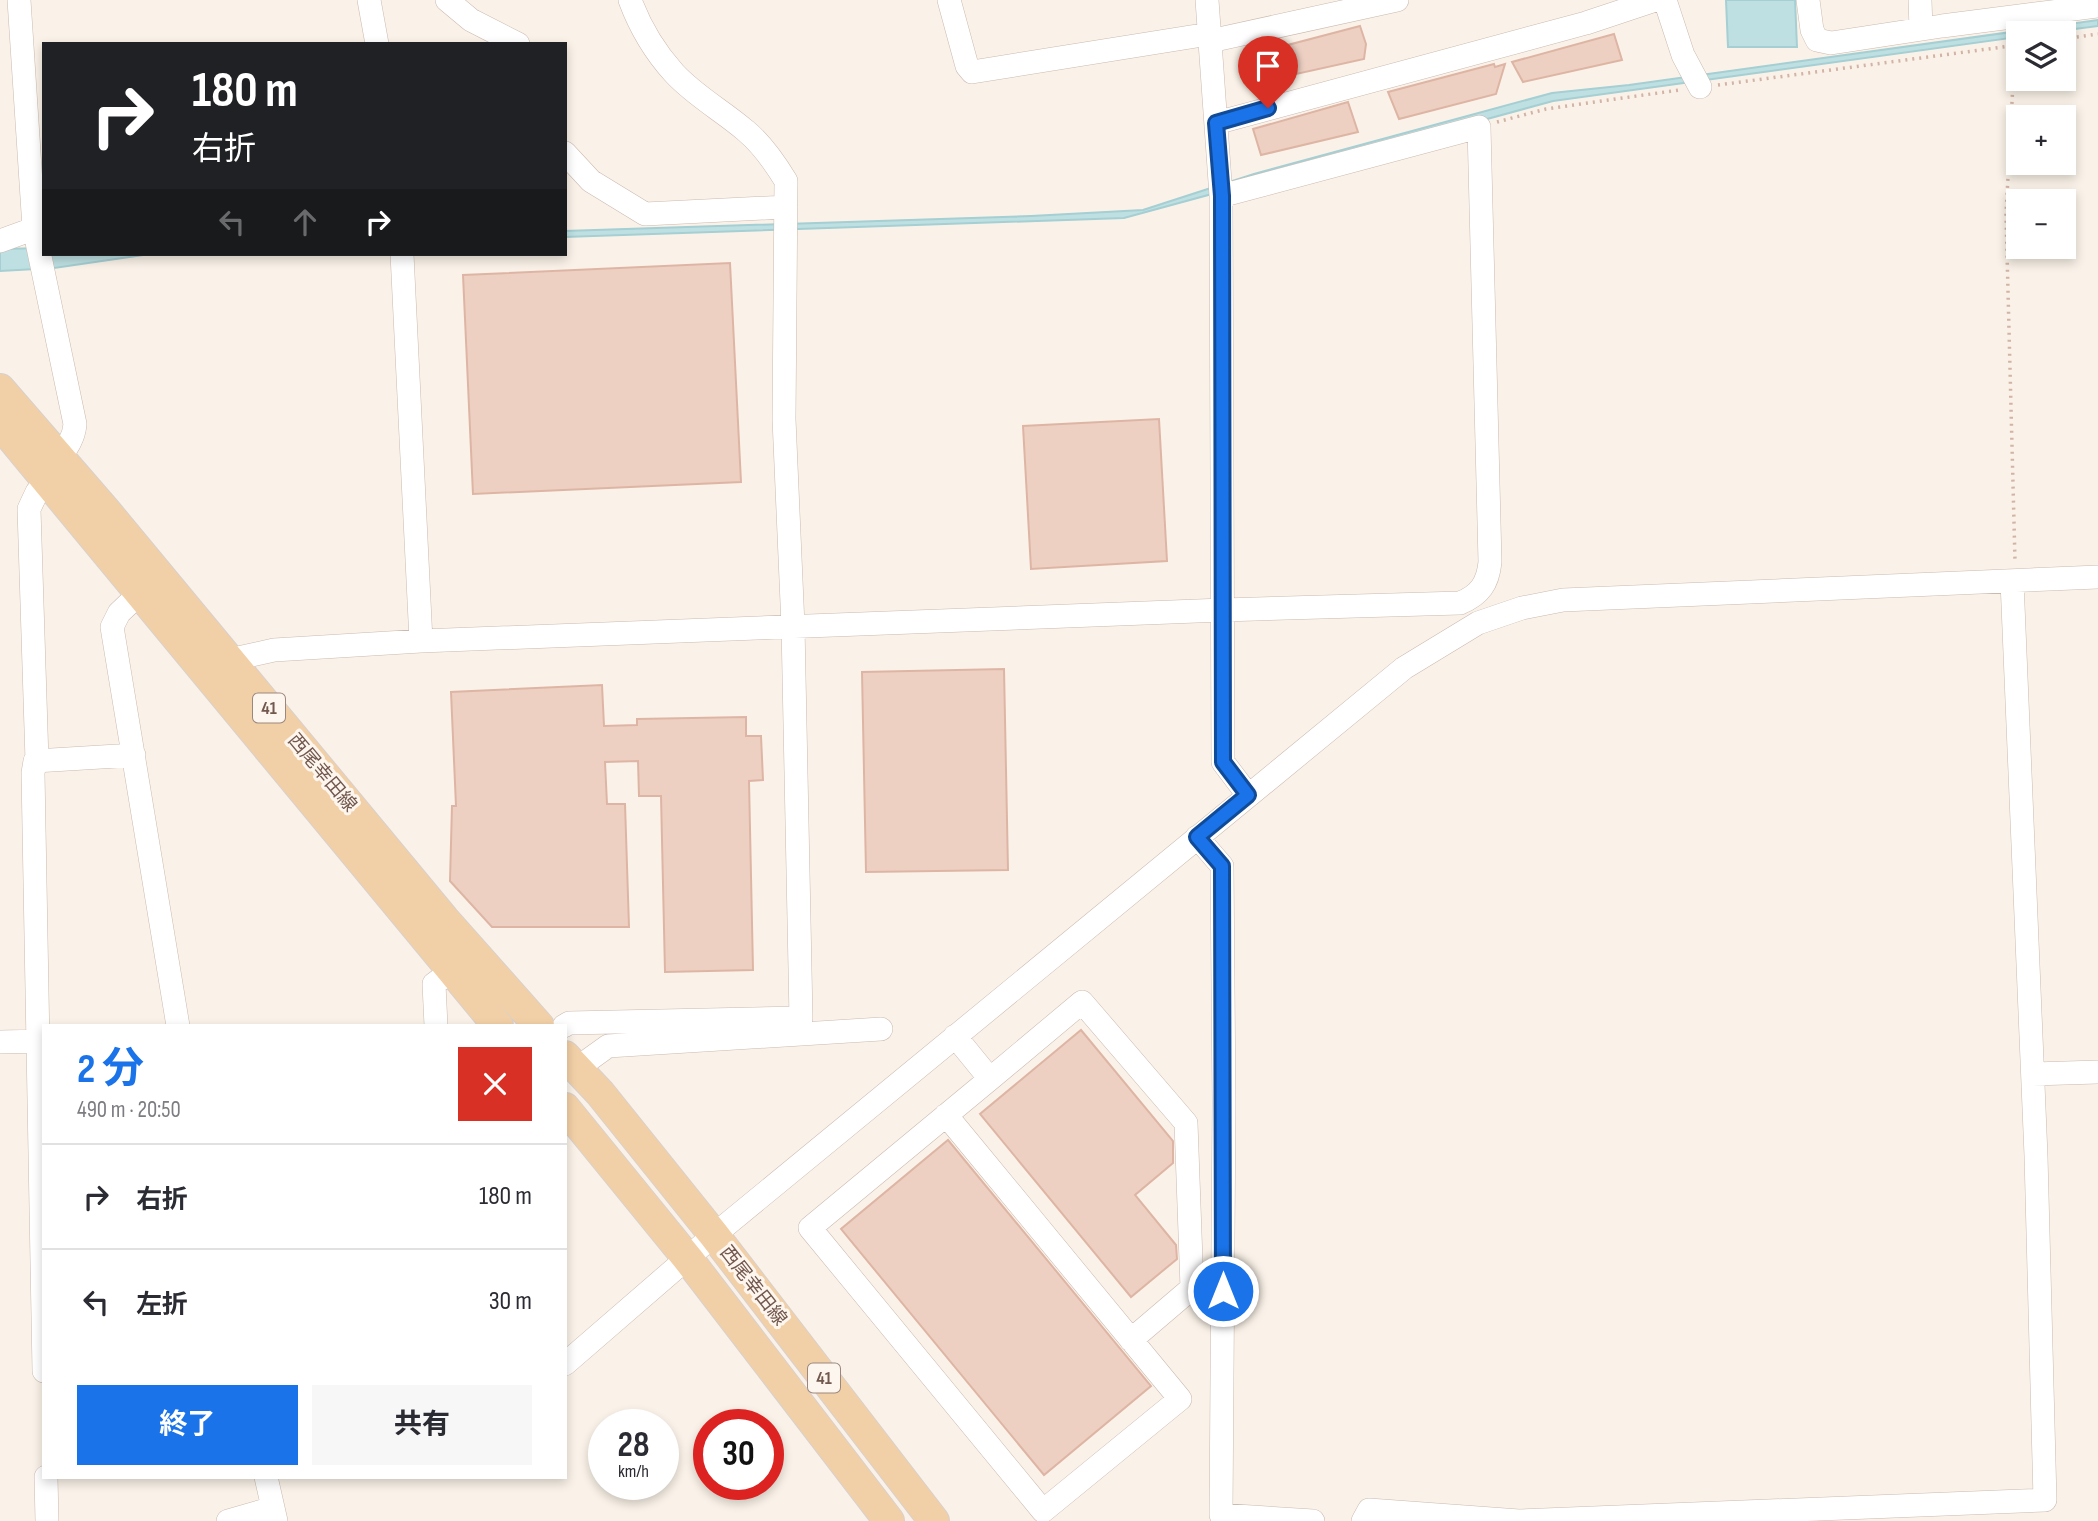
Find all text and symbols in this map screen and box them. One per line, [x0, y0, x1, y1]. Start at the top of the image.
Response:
map controls [2006, 21, 2076, 259]
button: layers [2006, 21, 2076, 91]
pin [1238, 36, 1298, 108]
icon: arrive [1249, 47, 1287, 85]
text: 180 m [192, 62, 298, 121]
icon: right [77, 70, 168, 161]
button: + [2006, 105, 2076, 175]
text: 右折 [192, 130, 256, 169]
button: − [2006, 189, 2076, 259]
icon: left [213, 203, 251, 241]
icon: ahead [286, 203, 324, 241]
icon: right [359, 203, 397, 241]
road number: 41 [253, 694, 285, 722]
street label: 西尾幸田線 [283, 729, 361, 817]
text: 2 分 [77, 1044, 144, 1095]
button: close [458, 1047, 532, 1121]
text: 490 m · 20:50 [77, 1096, 181, 1124]
icon: right [77, 1178, 115, 1216]
text: 180 m [479, 1181, 532, 1212]
text: 右折 [136, 1185, 188, 1216]
street label: 西尾幸田線 [715, 1241, 791, 1331]
position arrow [1186, 1254, 1260, 1328]
icon: left [77, 1283, 115, 1321]
text: 30 m [489, 1286, 532, 1317]
text: 左折 [136, 1290, 188, 1321]
road number: 41 [808, 1364, 840, 1392]
button: 終了 [77, 1385, 298, 1465]
button: 共有 [312, 1385, 532, 1465]
speed limit sign: 30 [693, 1409, 784, 1500]
text: 28 [618, 1424, 649, 1467]
text: km/h [618, 1461, 649, 1482]

